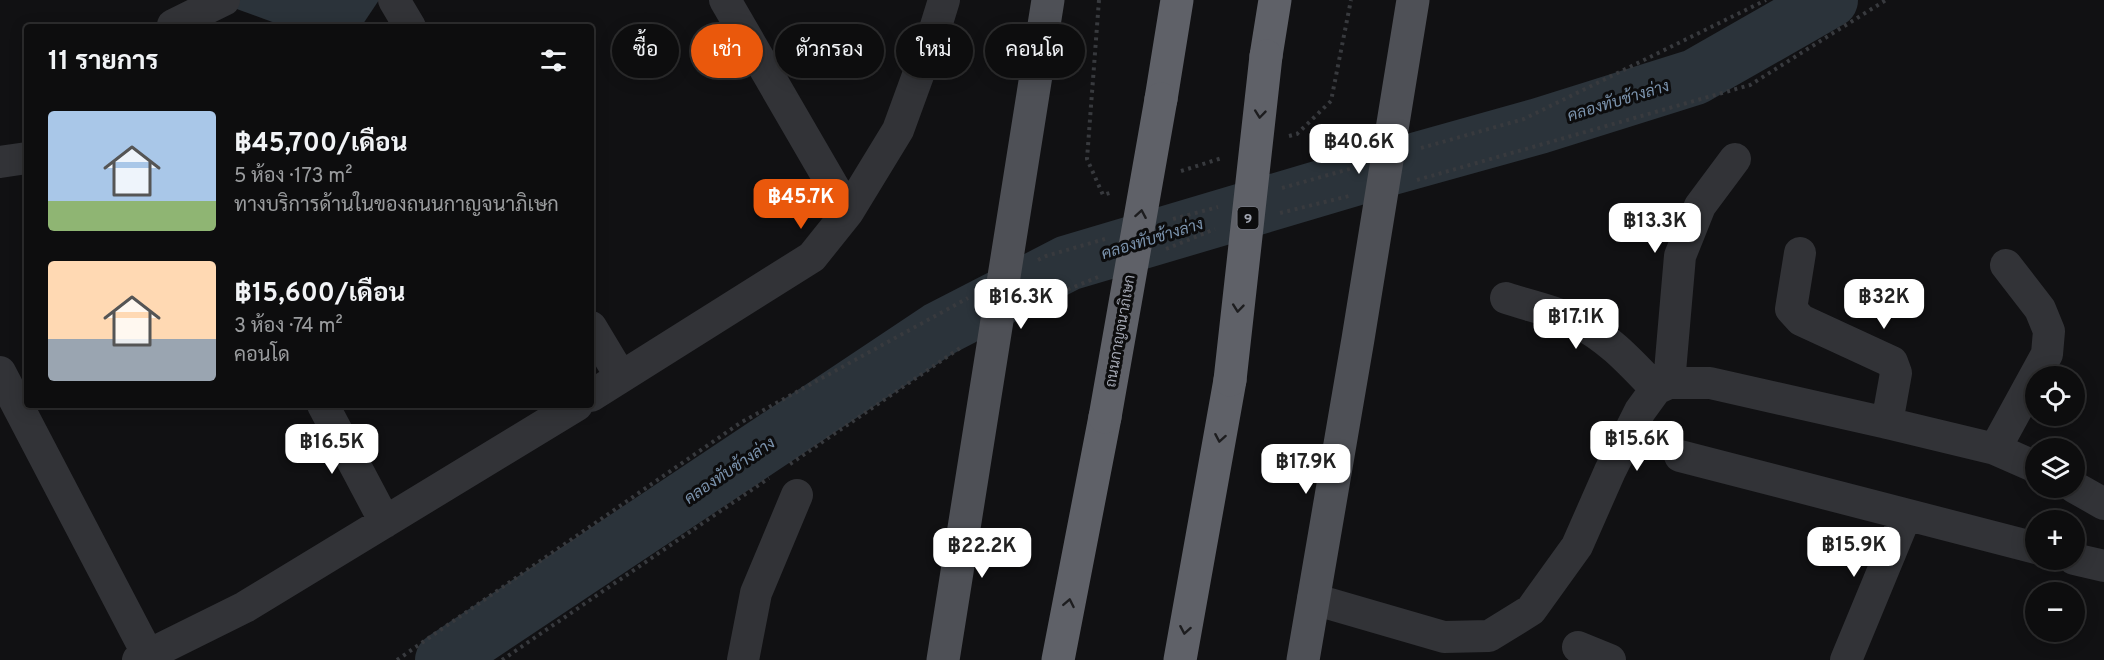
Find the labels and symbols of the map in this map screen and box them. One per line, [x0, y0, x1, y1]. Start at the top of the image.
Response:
water label: คลองทับช้างล่าง [1564, 74, 1672, 127]
one-way arrow [1254, 110, 1266, 119]
pin: ฿40.6K [1310, 124, 1408, 175]
pin: ฿45.7K [752, 179, 850, 230]
pin: ฿13.3K [1606, 203, 1704, 254]
road number: 9 [1238, 207, 1258, 229]
one-way arrow [1134, 210, 1147, 220]
water label: คลองทับช้างล่าง [1098, 212, 1206, 265]
street label: ถนนกาญจนาภิเษก [1101, 273, 1141, 389]
pin: ฿16.3K [972, 279, 1070, 330]
pin: ฿32K [1848, 279, 1920, 330]
pin: ฿17.1K [1527, 299, 1625, 350]
one-way arrow [1232, 303, 1245, 312]
pin: ฿15.6K [1588, 421, 1686, 472]
pin: ฿16.5K [283, 424, 381, 475]
water label: คลองทับช้างล่าง [679, 431, 779, 509]
one-way arrow [1214, 433, 1226, 443]
pin: ฿17.9K [1257, 444, 1355, 495]
pin: ฿15.9K [1805, 527, 1903, 578]
pin: ฿22.2K [933, 528, 1031, 579]
one-way arrow [1062, 598, 1075, 608]
one-way arrow [1180, 625, 1192, 635]

